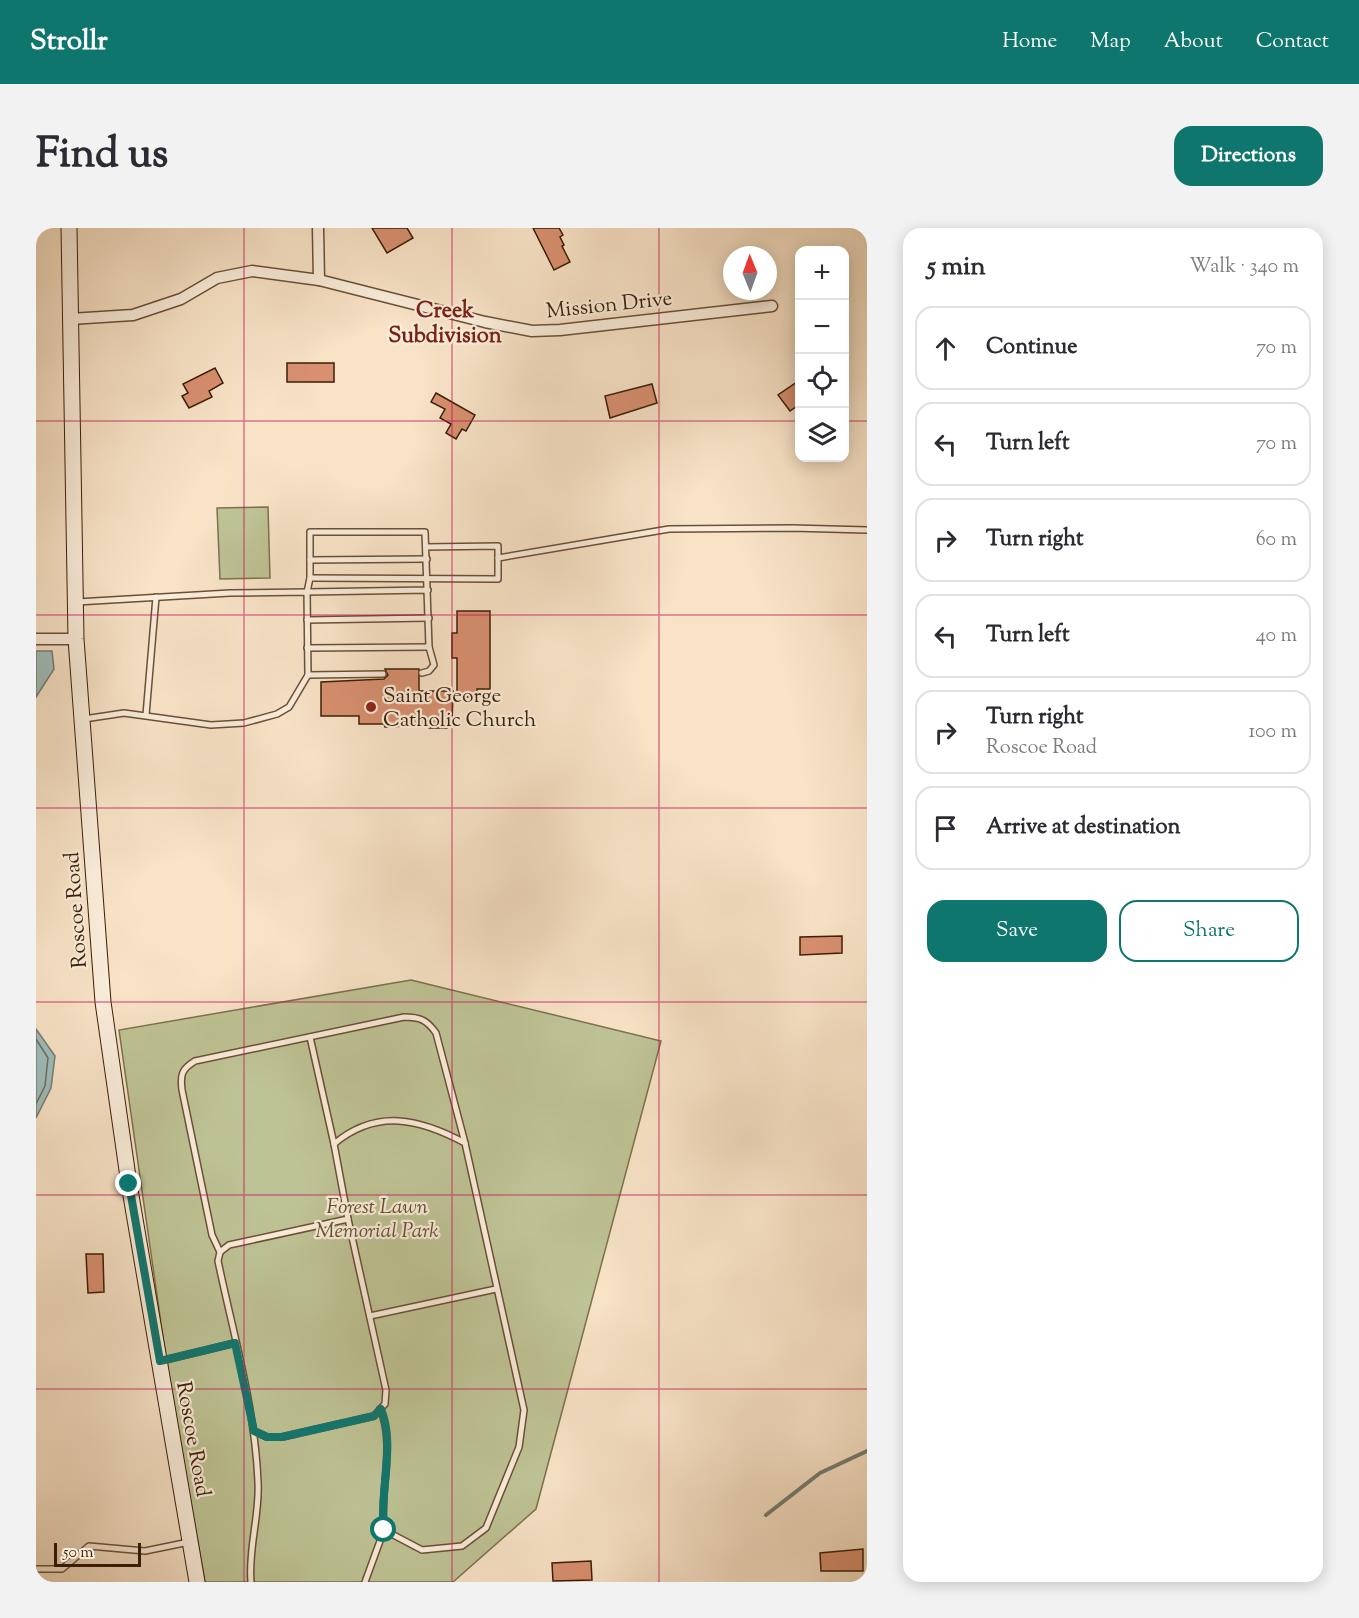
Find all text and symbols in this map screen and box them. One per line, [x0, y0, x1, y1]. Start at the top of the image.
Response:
text: Strollr [30, 22, 108, 62]
text: Home [1002, 27, 1057, 57]
text: Map [1090, 27, 1131, 57]
text: About [1164, 27, 1223, 57]
text: Contact [1256, 27, 1329, 57]
text: Find us [36, 126, 168, 186]
button: Directions [1174, 126, 1323, 186]
north arrow [723, 246, 777, 300]
map controls [795, 246, 849, 462]
button: + [795, 246, 849, 300]
text: 5 min [927, 249, 986, 286]
text: Walk · 340 m [1189, 253, 1299, 282]
street label: Mission Drive [545, 284, 674, 328]
district label: Creek Subdivision [388, 296, 502, 353]
button: − [795, 300, 849, 354]
icon: ahead [929, 332, 962, 365]
text: Continue [986, 332, 1077, 364]
text: 70 m [1256, 334, 1297, 363]
button: locate [795, 354, 849, 408]
button: layers [795, 408, 849, 462]
icon: left [929, 428, 962, 461]
text: Turn left [986, 428, 1069, 460]
text: 70 m [1256, 430, 1297, 459]
icon: right [929, 524, 962, 557]
text: Turn right [986, 524, 1083, 556]
text: 60 m [1256, 526, 1297, 555]
icon: left [929, 620, 962, 653]
text: Turn left [986, 620, 1069, 652]
text: 40 m [1256, 622, 1297, 651]
place label: Saint George Catholic Church [383, 682, 536, 736]
marker: Saint George Catholic Church [364, 700, 378, 714]
text: Turn right [986, 702, 1083, 734]
icon: right [929, 716, 962, 749]
text: 100 m [1248, 718, 1297, 747]
text: Roscoe Road [986, 734, 1097, 763]
icon: arrive [929, 812, 962, 845]
text: Arrive at destination [986, 812, 1181, 844]
street label: Roscoe Road [58, 850, 96, 969]
button: Save [927, 900, 1107, 962]
button: Share [1119, 900, 1299, 962]
route end [115, 1170, 141, 1196]
park label: Forest Lawn Memorial Park [315, 1193, 439, 1247]
street label: Roscoe Road [167, 1379, 217, 1500]
route start [370, 1516, 396, 1542]
scale bar [54, 1540, 141, 1568]
text: 50 m [63, 1542, 94, 1565]

